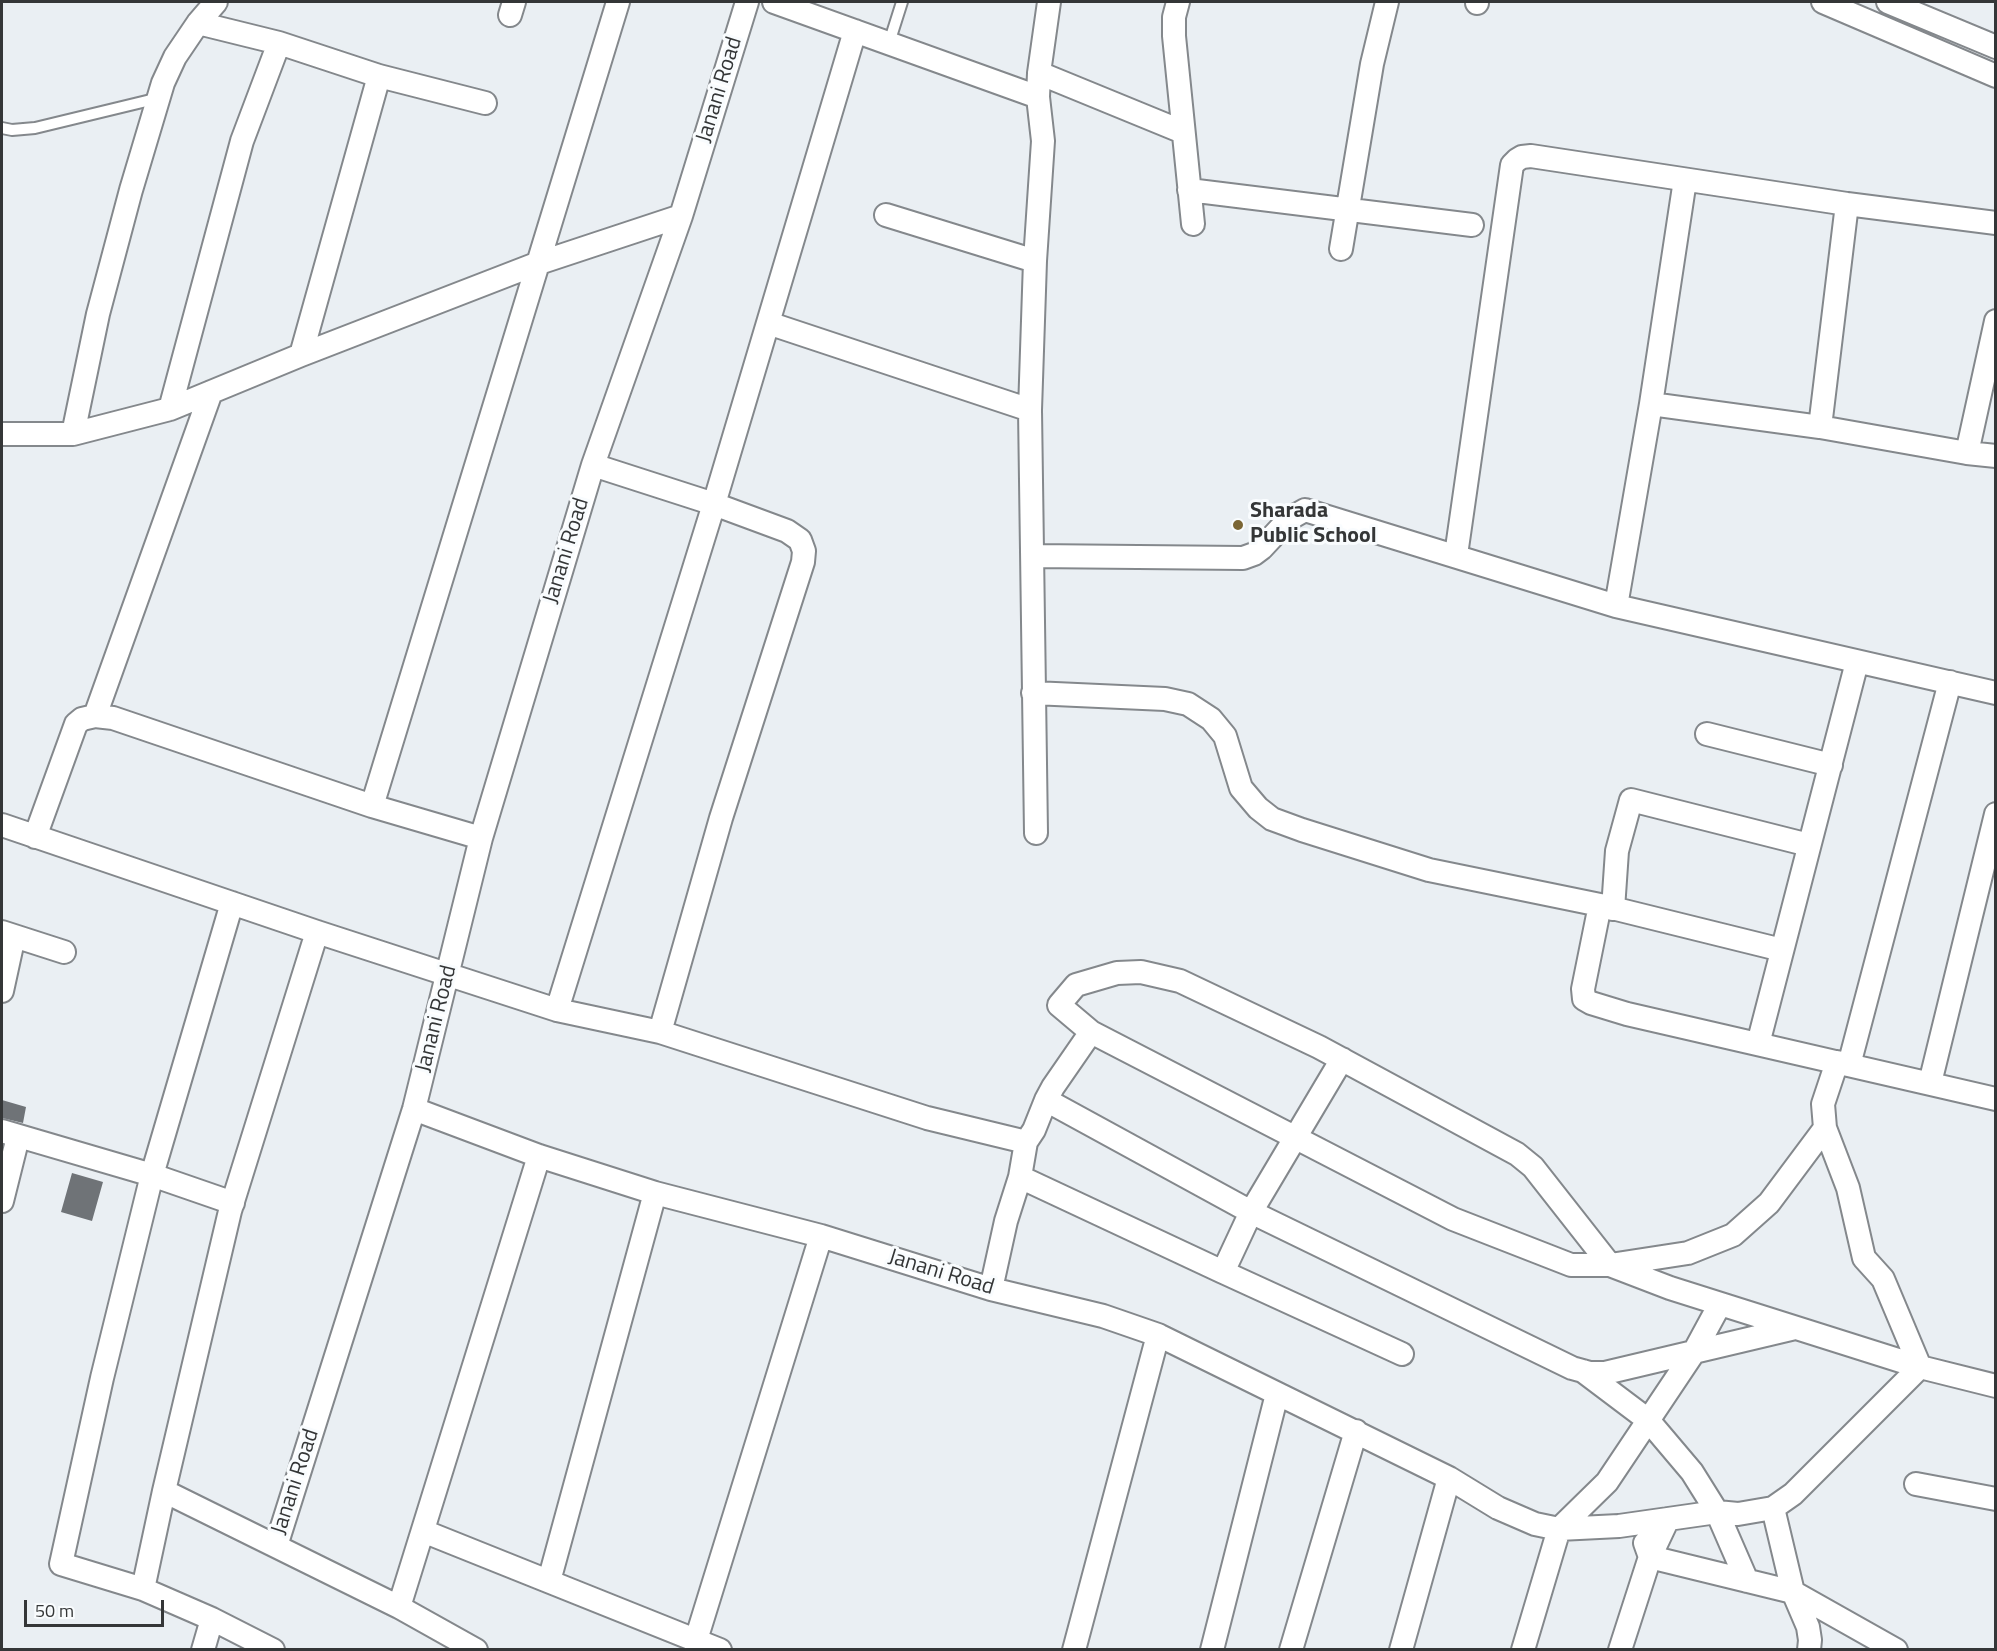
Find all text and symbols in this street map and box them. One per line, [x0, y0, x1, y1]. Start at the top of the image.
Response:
street label: Janani Road [691, 34, 749, 146]
street label: Janani Road [538, 495, 596, 607]
place label: Sharada Public School [1250, 499, 1377, 550]
marker: Sharada Public School [1231, 518, 1245, 532]
street label: Janani Road [411, 963, 463, 1075]
street label: Janani Road [885, 1244, 997, 1302]
street label: Janani Road [267, 1426, 325, 1538]
scale bar [27, 1588, 166, 1626]
text: 50 m [35, 1597, 74, 1624]

